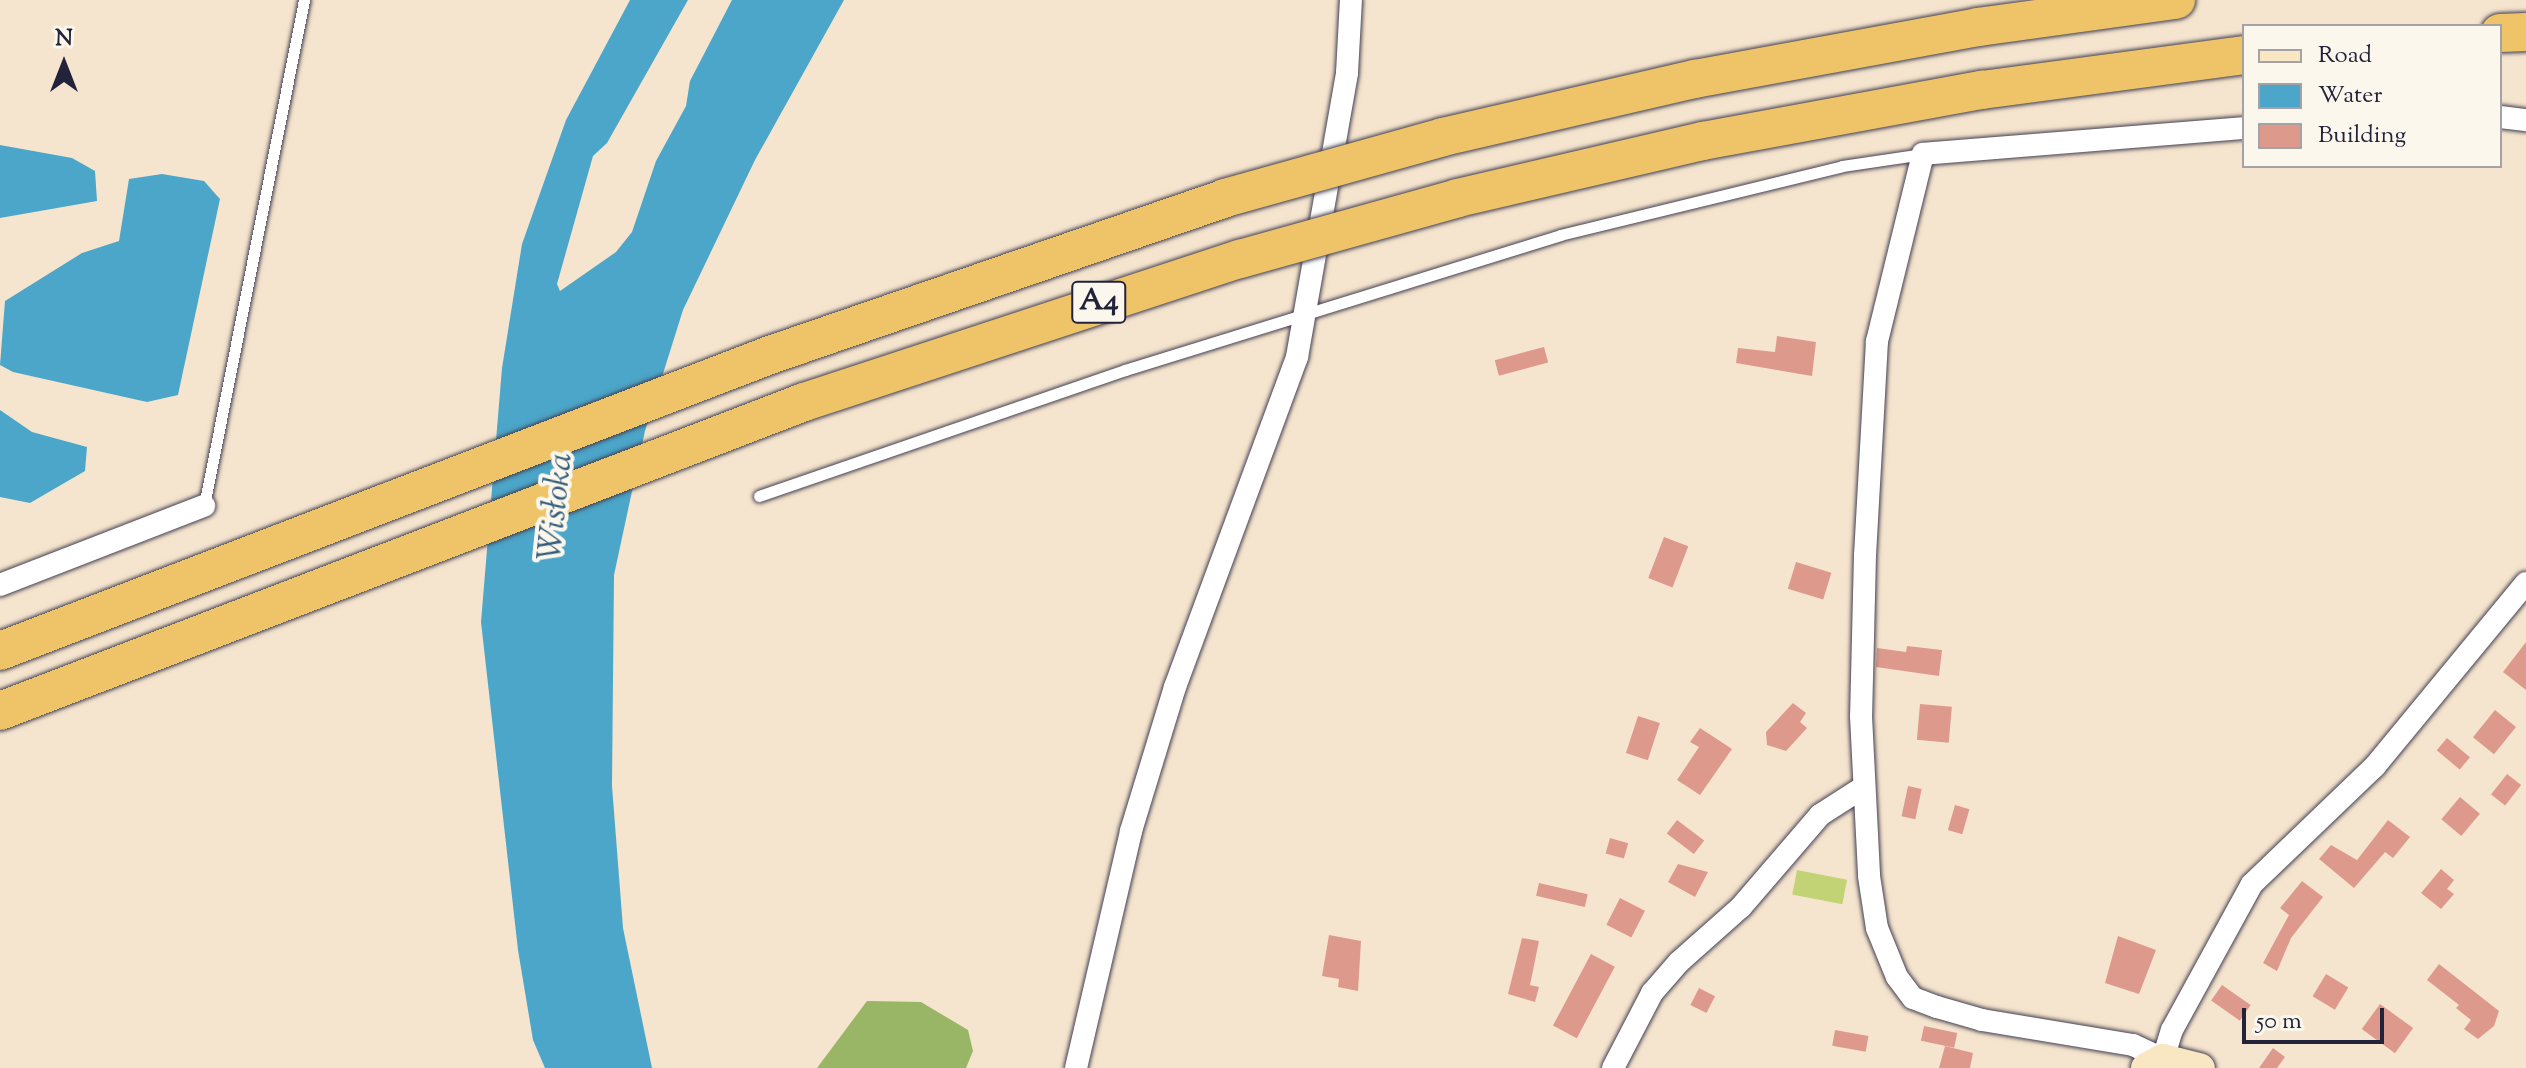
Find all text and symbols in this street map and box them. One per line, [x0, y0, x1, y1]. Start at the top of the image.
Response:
north arrow [24, 24, 104, 104]
text: N [55, 24, 73, 56]
legend [2242, 24, 2502, 168]
text: Road [2318, 39, 2372, 73]
text: Water [2318, 79, 2382, 113]
text: Building [2318, 119, 2406, 153]
road number: A4 [1071, 276, 1127, 328]
water label: Wisłoka [531, 451, 583, 563]
scale bar [2246, 992, 2388, 1042]
text: 50 m [2256, 1005, 2302, 1039]

